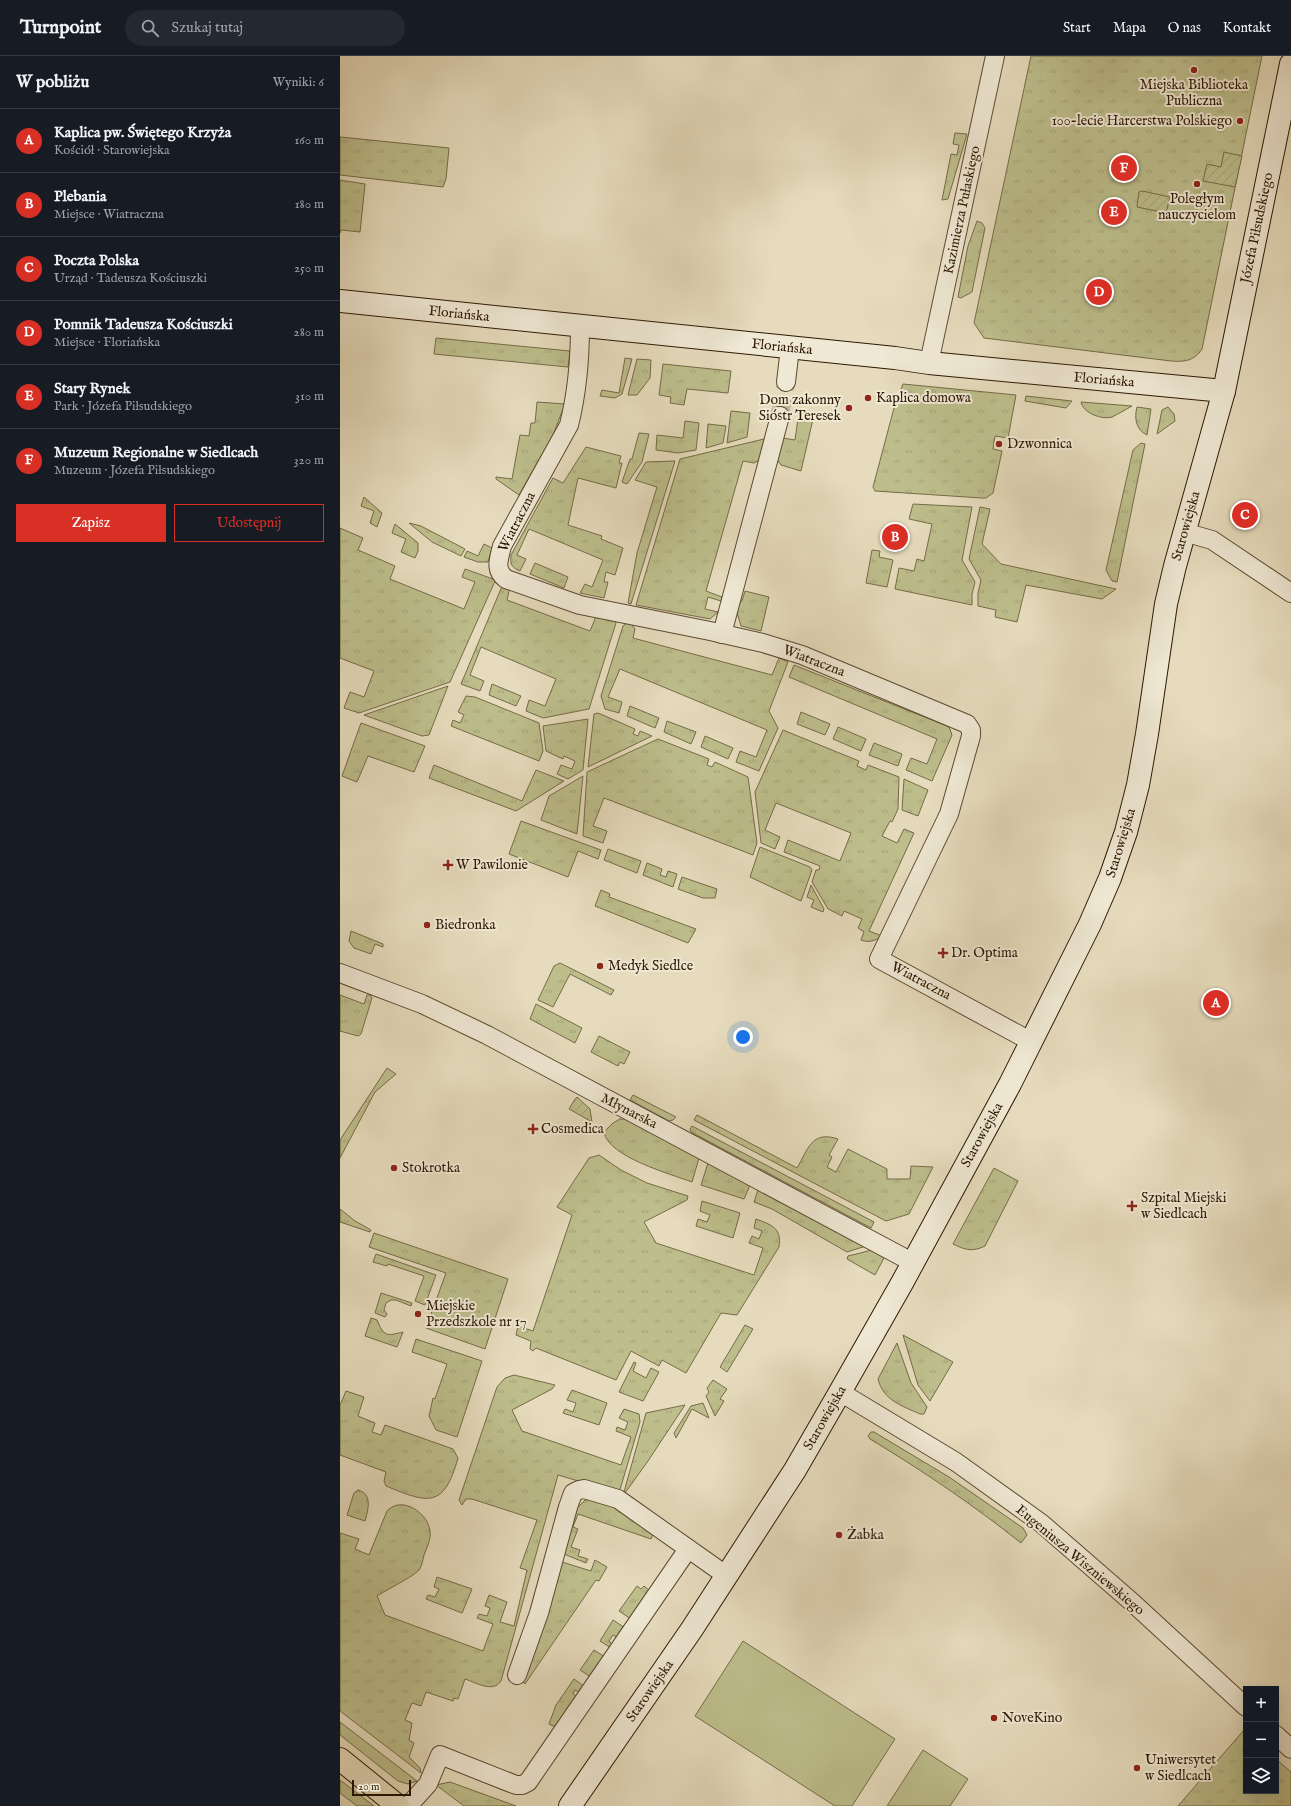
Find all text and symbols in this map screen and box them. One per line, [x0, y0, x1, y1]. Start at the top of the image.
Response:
search box [125, 10, 405, 46]
text: Turnpoint [20, 16, 101, 40]
icon: search [139, 17, 161, 39]
text: Szukaj tutaj [171, 18, 243, 37]
text: Start [1063, 19, 1091, 37]
text: Mapa [1113, 19, 1146, 37]
text: O nas [1168, 19, 1201, 37]
text: Kontakt [1223, 19, 1271, 37]
marker: Miejska Biblioteka Publiczna [1189, 65, 1199, 75]
text: W pobliżu [16, 72, 89, 93]
text: Wyniki: 6 [273, 74, 324, 91]
place label: Miejska Biblioteka Publiczna [1140, 76, 1249, 110]
place label: 100-lecie Harcerstwa Polskiego [1052, 112, 1232, 130]
marker: 100-lecie Harcerstwa Polskiego [1235, 116, 1245, 126]
text: Kaplica pw. Świętego Krzyża [54, 123, 231, 142]
text: A [25, 132, 33, 149]
text: 160 m [294, 132, 324, 149]
text: Kościół · Starowiejska [54, 142, 170, 159]
street label: Kazimierza Pułaskiego [940, 144, 985, 276]
pin: F [1111, 153, 1137, 183]
street label: Józefa Piłsudskiego [1236, 170, 1278, 287]
marker: Poległym nauczycielom [1192, 179, 1202, 189]
text: Plebania [54, 187, 107, 206]
place label: Poległym nauczycielom [1158, 190, 1236, 224]
text: B [25, 196, 33, 213]
text: 180 m [295, 196, 324, 213]
pin: E [1101, 197, 1127, 227]
text: Miejsce · Wiatraczna [54, 206, 164, 223]
text: Poczta Polska [54, 251, 139, 270]
text: C [24, 260, 34, 277]
text: 250 m [294, 260, 324, 277]
text: Urząd · Tadeusza Kościuszki [54, 270, 207, 287]
pin: D [1086, 277, 1112, 307]
street label: Floriańska [428, 302, 491, 326]
text: Pomnik Tadeusza Kościuszki [54, 315, 233, 334]
text: D [24, 324, 34, 341]
text: 280 m [294, 324, 324, 341]
text: Miejsce · Floriańska [54, 334, 160, 351]
street label: Floriańska [751, 335, 814, 359]
street label: Floriańska [1073, 368, 1136, 392]
text: Stary Rynek [54, 379, 131, 398]
text: E [24, 388, 34, 405]
text: 310 m [295, 388, 324, 405]
place label: Kaplica domowa [876, 389, 972, 407]
place label: Dom zakonny Sióstr Teresek [759, 391, 842, 425]
marker: Kaplica domowa [863, 393, 873, 403]
text: Park · Józefa Piłsudskiego [54, 398, 192, 415]
marker: Dom zakonny Sióstr Teresek [844, 403, 854, 413]
place label: Dzwonnica [1007, 435, 1073, 453]
marker: Dzwonnica [994, 439, 1004, 449]
text: Muzeum Regionalne w Siedlcach [54, 443, 258, 462]
text: F [25, 452, 33, 469]
text: 320 m [294, 452, 324, 469]
text: Muzeum · Józefa Piłsudskiego [54, 462, 215, 479]
street label: Wiatraczna [494, 488, 540, 555]
street label: Starowiejska [1167, 488, 1205, 563]
pin: C [1232, 500, 1258, 530]
button: Zapisz [16, 504, 166, 542]
button: Udostępnij [174, 504, 324, 542]
pin: B [882, 522, 908, 552]
street label: Wiatraczna [780, 641, 849, 681]
street label: Starowiejska [1102, 805, 1140, 880]
place label: W Pawilonie [456, 856, 529, 874]
marker: W Pawilonie [443, 860, 453, 870]
place label: Biedronka [435, 916, 496, 934]
marker: Biedronka [422, 920, 432, 930]
place label: Dr. Optima [951, 944, 1019, 962]
marker: Dr. Optima [938, 948, 948, 958]
place label: Medyk Siedlce [608, 957, 694, 975]
street label: Wiatraczna [888, 958, 955, 1005]
marker: Medyk Siedlce [595, 961, 605, 971]
pin: A [1203, 988, 1229, 1018]
your location [733, 1027, 753, 1047]
street label: Młynarska [598, 1089, 661, 1133]
street label: Starowiejska [957, 1098, 1008, 1171]
place label: Cosmedica [541, 1120, 605, 1138]
marker: Cosmedica [528, 1124, 538, 1134]
place label: Stokrotka [402, 1159, 461, 1177]
marker: Stokrotka [389, 1163, 399, 1173]
place label: Szpital Miejski w Siedlcach [1141, 1189, 1227, 1223]
marker: Szpital Miejski w Siedlcach [1126, 1200, 1138, 1212]
place label: Miejskie Przedszkole nr 17 [426, 1297, 527, 1331]
marker: Miejskie Przedszkole nr 17 [413, 1309, 423, 1319]
street label: Starowiejska [799, 1382, 851, 1454]
street label: Eugeniusza Wiszniewskiego [1012, 1501, 1148, 1619]
place label: Żabka [847, 1526, 885, 1544]
marker: Żabka [834, 1530, 844, 1540]
street label: Starowiejska [622, 1656, 678, 1726]
map controls [1243, 1686, 1279, 1794]
button: + [1243, 1686, 1279, 1722]
place label: NoveKino [1002, 1709, 1063, 1727]
marker: NoveKino [989, 1713, 999, 1723]
button: − [1243, 1722, 1279, 1758]
place label: Uniwersytet w Siedlcach [1145, 1751, 1216, 1785]
button: layers [1243, 1758, 1279, 1794]
marker: Uniwersytet w Siedlcach [1132, 1763, 1142, 1773]
scale bar [352, 1778, 411, 1797]
text: 20 m [358, 1780, 379, 1794]

